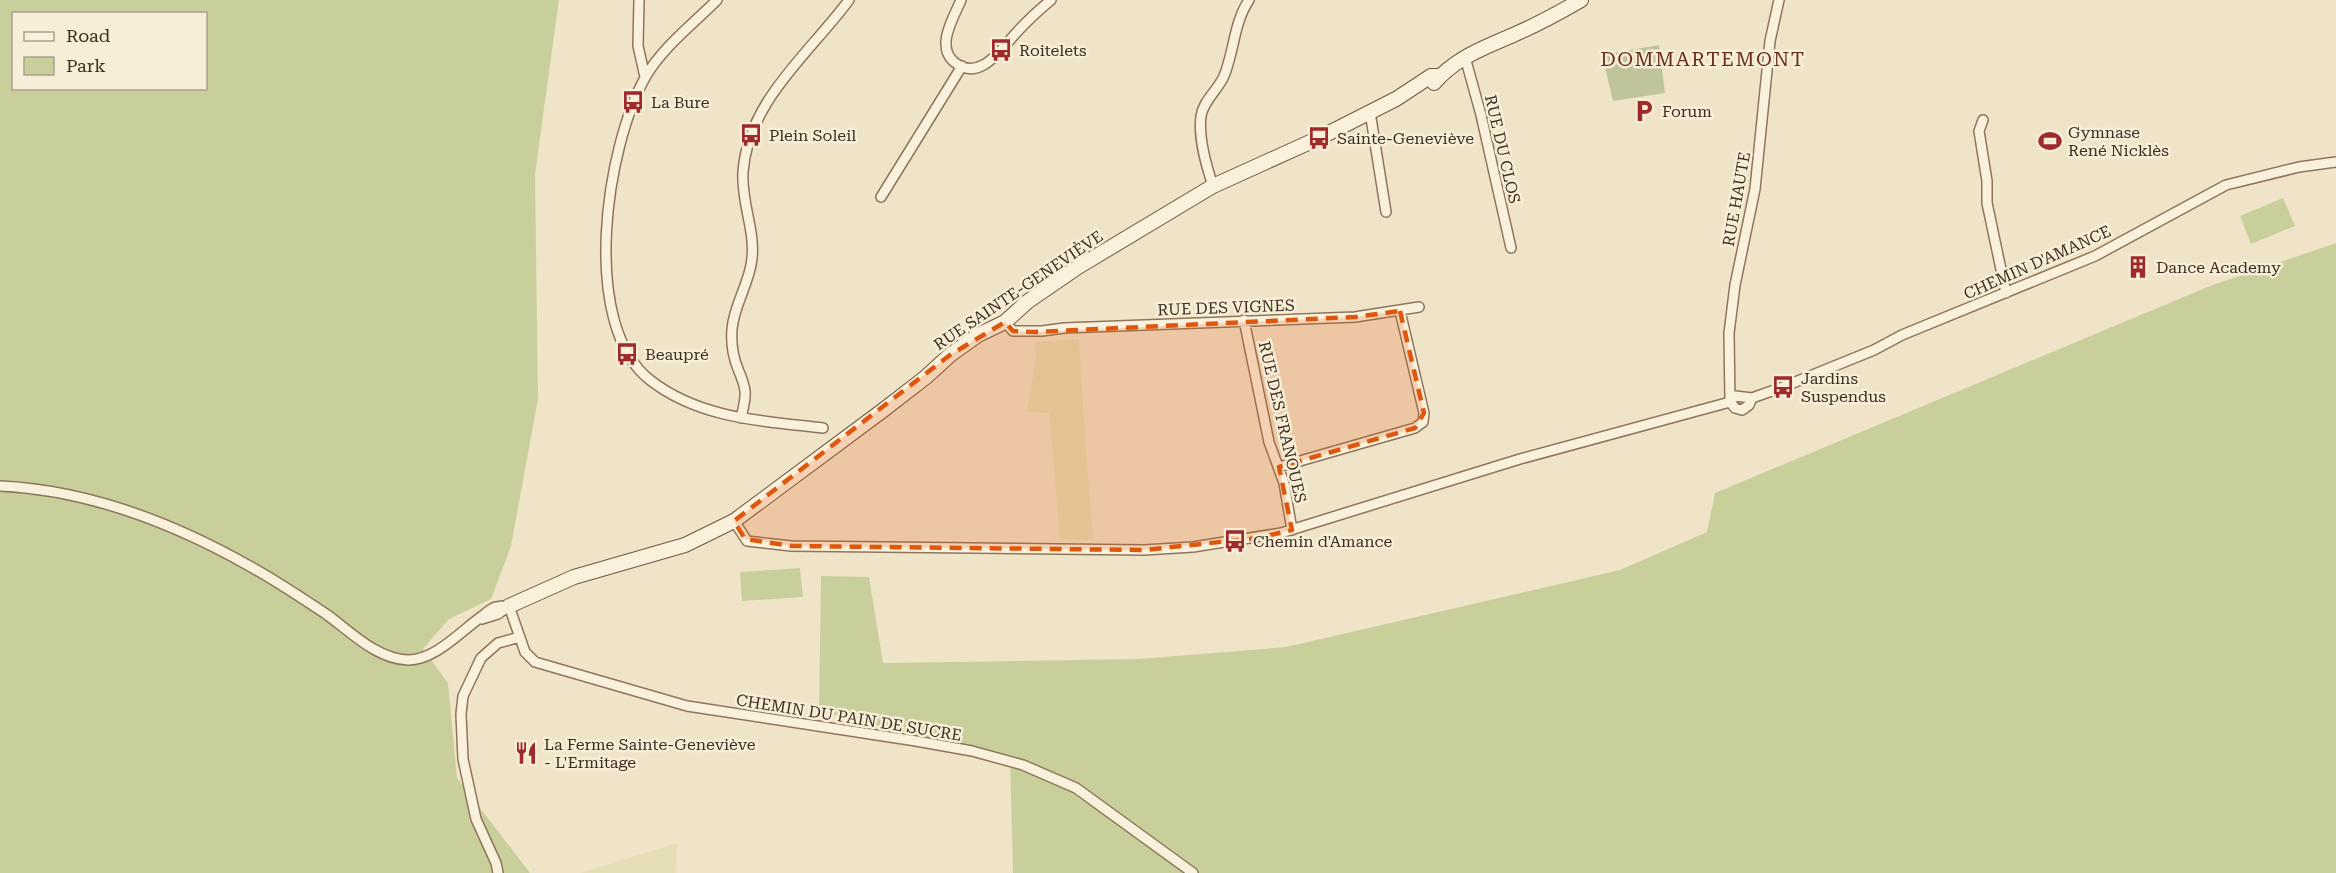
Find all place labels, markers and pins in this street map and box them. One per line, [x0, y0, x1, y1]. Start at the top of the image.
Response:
bus stop icon: Roitelets [988, 37, 1014, 63]
place label: Roitelets [1019, 41, 1087, 60]
bus stop icon: La Bure [620, 89, 646, 115]
place label: La Bure [651, 93, 710, 112]
parking icon: Forum [1631, 98, 1657, 124]
place label: Forum [1662, 102, 1712, 121]
bus stop icon: Plein Soleil [738, 122, 764, 148]
place label: Gymnase René Nicklès [2068, 123, 2169, 160]
bus stop icon: Sainte-Geneviève [1306, 125, 1332, 151]
place label: Plein Soleil [769, 126, 856, 145]
sports icon: Gymnase René Nicklès [2037, 128, 2063, 154]
place label: Sainte-Geneviève [1337, 129, 1474, 148]
building icon: Dance Academy [2125, 254, 2151, 280]
place label: Dance Academy [2156, 258, 2281, 277]
bus stop icon: Beaupré [614, 341, 640, 367]
place label: Beaupré [645, 345, 709, 364]
place label: Jardins Suspendus [1801, 369, 1886, 406]
bus stop icon: Jardins Suspendus [1770, 374, 1796, 400]
bus stop icon: Chemin d'Amance [1222, 528, 1248, 554]
place label: Chemin d'Amance [1253, 532, 1393, 551]
place label: La Ferme Sainte-Geneviève - L'Ermitage [544, 735, 756, 772]
restaurant icon: La Ferme Sainte-Geneviève - L'Ermitage [513, 740, 539, 766]

